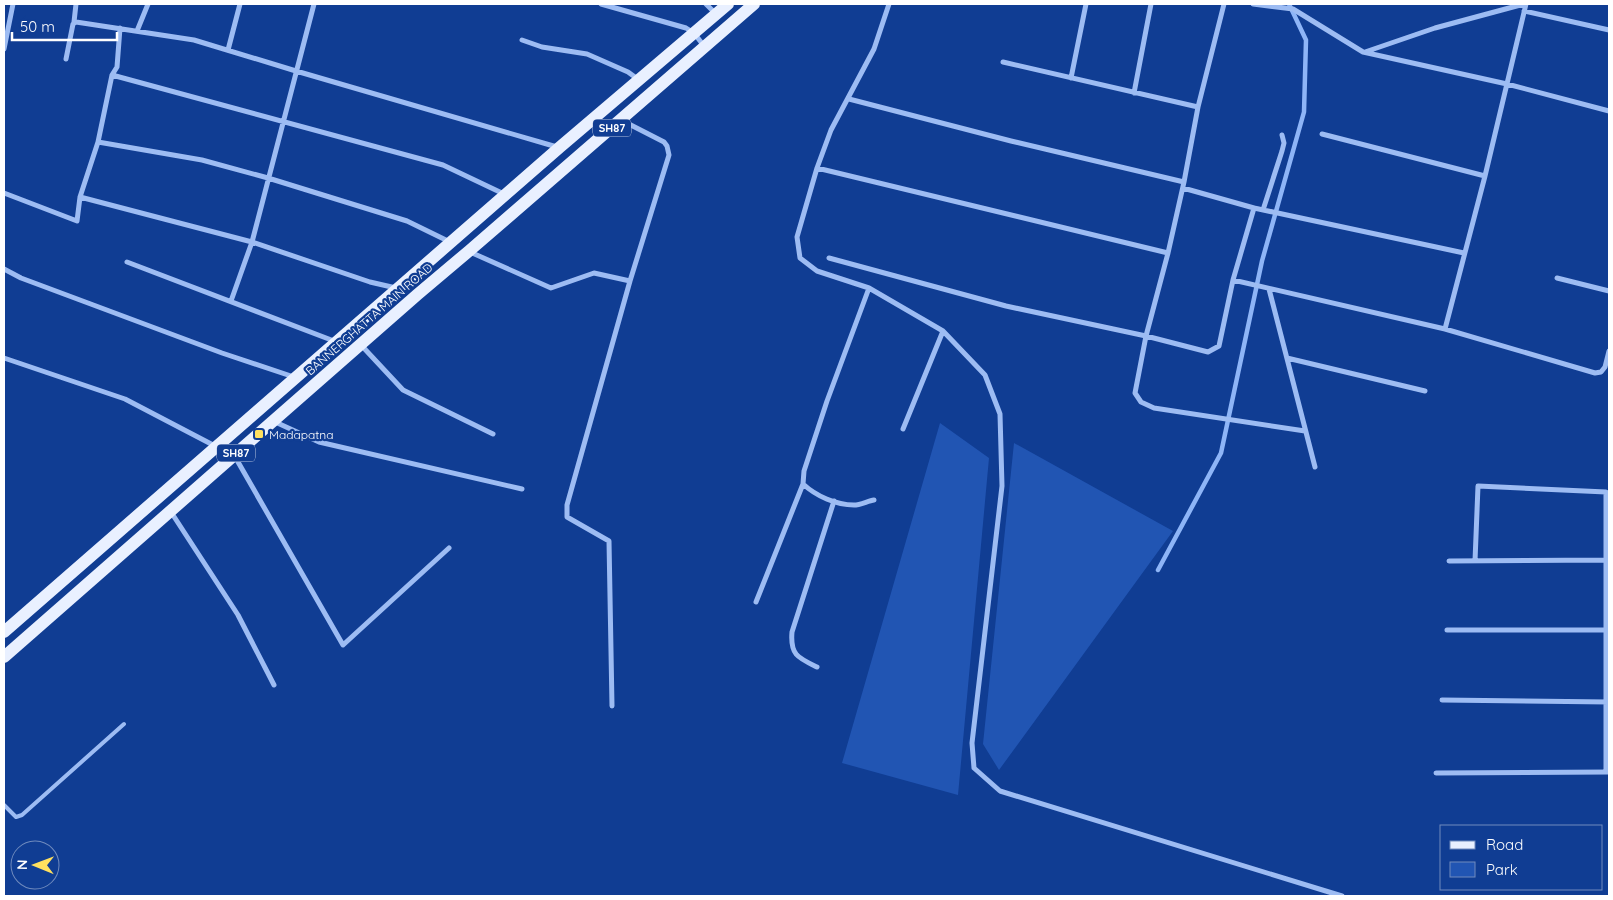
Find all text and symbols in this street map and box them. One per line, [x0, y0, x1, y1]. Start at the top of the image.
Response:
scale bar [12, 10, 118, 42]
text: 50 m [20, 17, 55, 36]
road number: SH87 [593, 120, 631, 136]
street label: BANNERGHATTA MAIN ROAD [302, 260, 436, 378]
place label: Madapatna [269, 427, 334, 442]
marker: Madapatna [253, 428, 265, 440]
road number: SH87 [217, 444, 255, 462]
legend [1440, 825, 1603, 890]
text: Road [1486, 835, 1523, 854]
north arrow [10, 840, 60, 890]
text: N [13, 859, 31, 870]
text: Park [1486, 860, 1518, 879]

